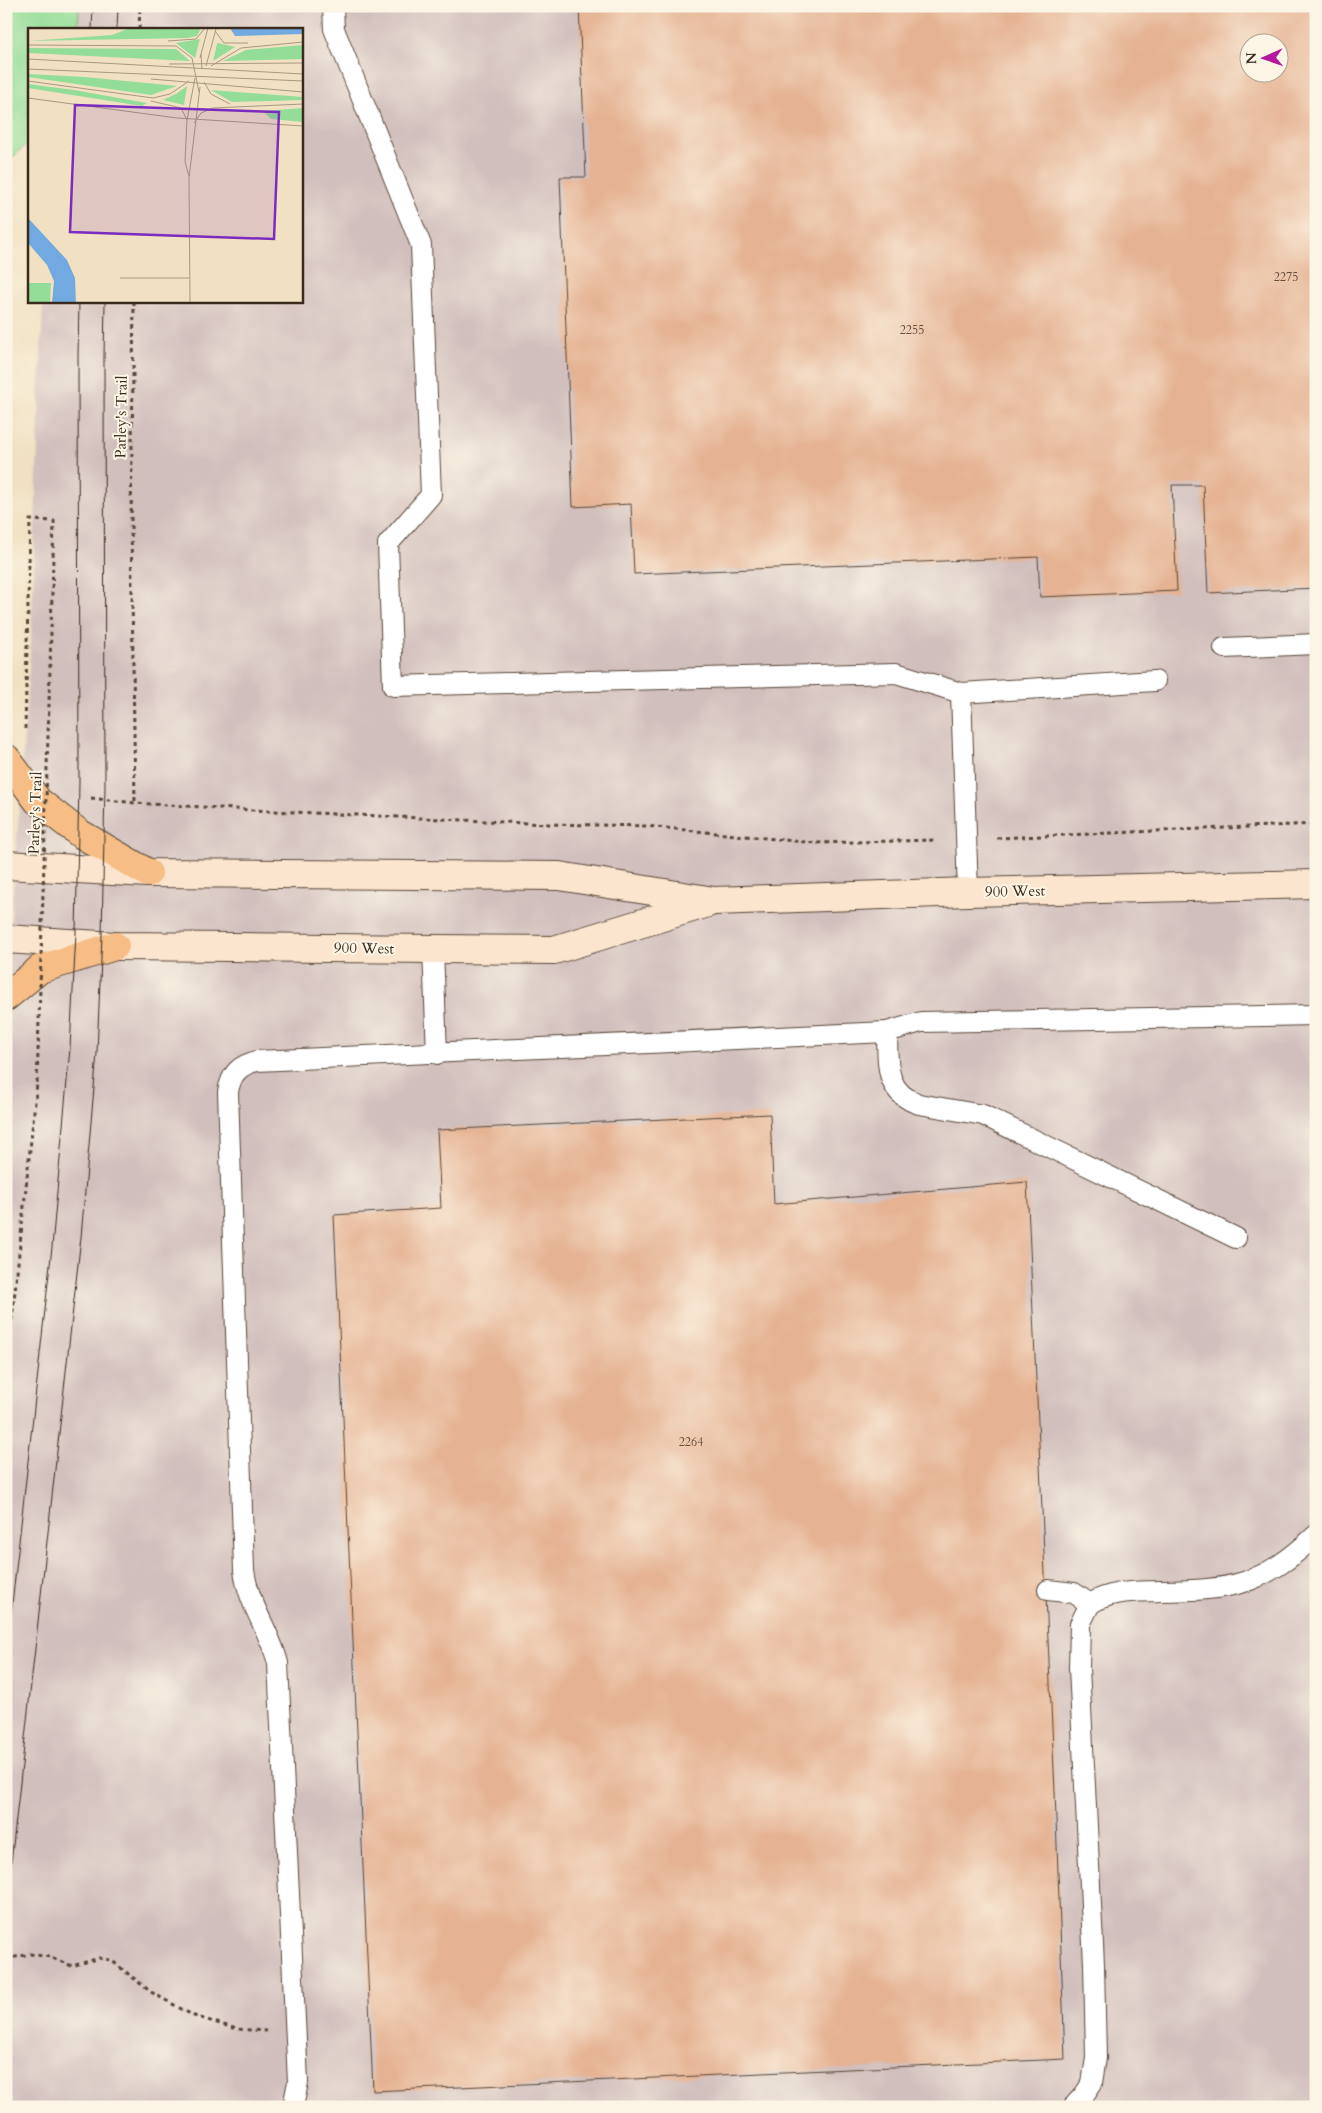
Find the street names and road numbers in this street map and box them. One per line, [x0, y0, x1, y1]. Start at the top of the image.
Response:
street label: Parley's Trail [110, 375, 132, 459]
street label: Parley's Trail [24, 771, 46, 855]
street label: 900 West [985, 880, 1046, 902]
street label: 900 West [334, 937, 395, 959]

